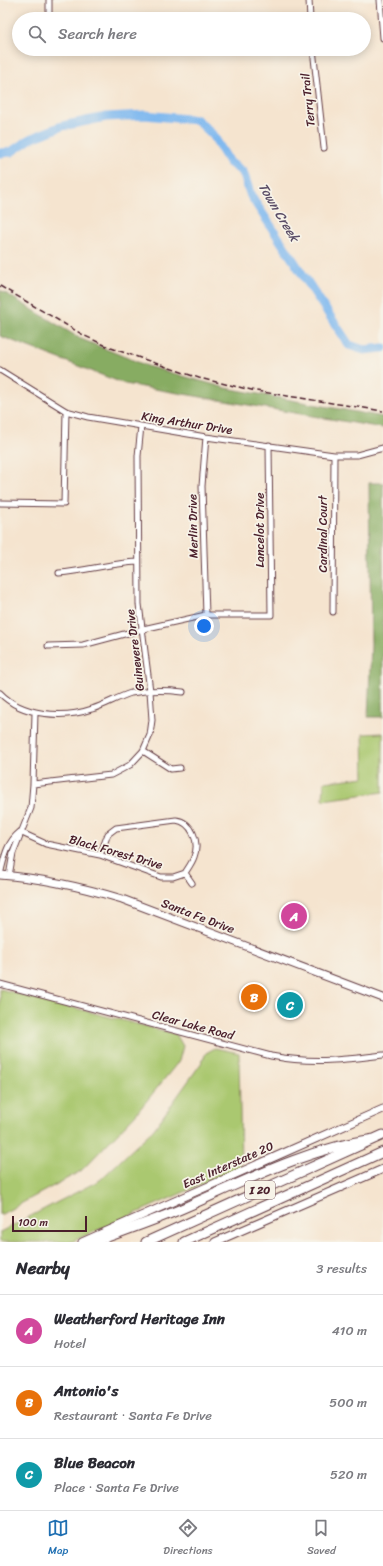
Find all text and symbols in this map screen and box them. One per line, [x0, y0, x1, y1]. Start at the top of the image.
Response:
search box [12, 12, 371, 56]
text: Search here [58, 21, 137, 47]
icon: search [26, 23, 48, 45]
street label: Terry Trail [294, 72, 322, 128]
water label: Town Creek [252, 178, 307, 248]
street label: King Arthur Drive [140, 405, 234, 441]
street label: Lancelot Drive [249, 492, 271, 568]
street label: Merlin Drive [181, 494, 205, 558]
street label: Cardinal Court [312, 494, 334, 572]
street label: Guinevere Drive [119, 608, 151, 692]
your location [194, 616, 214, 636]
street label: Black Forest Drive [67, 828, 165, 876]
street label: Santa Fe Drive [158, 892, 238, 940]
pin: A [281, 901, 307, 931]
pin: B [241, 982, 267, 1012]
pin: C [277, 990, 303, 1020]
street label: Clear Lake Road [150, 1004, 238, 1047]
street label: East Interstate 20 [179, 1135, 278, 1195]
road number: I 20 [245, 1181, 275, 1199]
text: 100 m [18, 1213, 48, 1232]
scale bar [12, 1214, 87, 1233]
text: Nearby [16, 1253, 70, 1283]
text: 3 results [316, 1257, 367, 1280]
text: Weatherford Heritage Inn [54, 1306, 225, 1332]
text: A [25, 1319, 33, 1342]
text: 410 m [332, 1319, 367, 1342]
text: Hotel [54, 1332, 86, 1355]
text: Antonio's [54, 1378, 118, 1404]
text: B [25, 1391, 33, 1414]
text: 500 m [329, 1391, 367, 1414]
text: Restaurant · Santa Fe Drive [54, 1404, 212, 1427]
text: Blue Beacon [54, 1450, 135, 1476]
text: C [25, 1463, 33, 1486]
text: 520 m [330, 1463, 367, 1486]
text: Place · Santa Fe Drive [54, 1476, 179, 1499]
tab: Map [47, 1517, 69, 1560]
tab: Directions [163, 1517, 213, 1560]
tab: Saved [307, 1517, 336, 1560]

